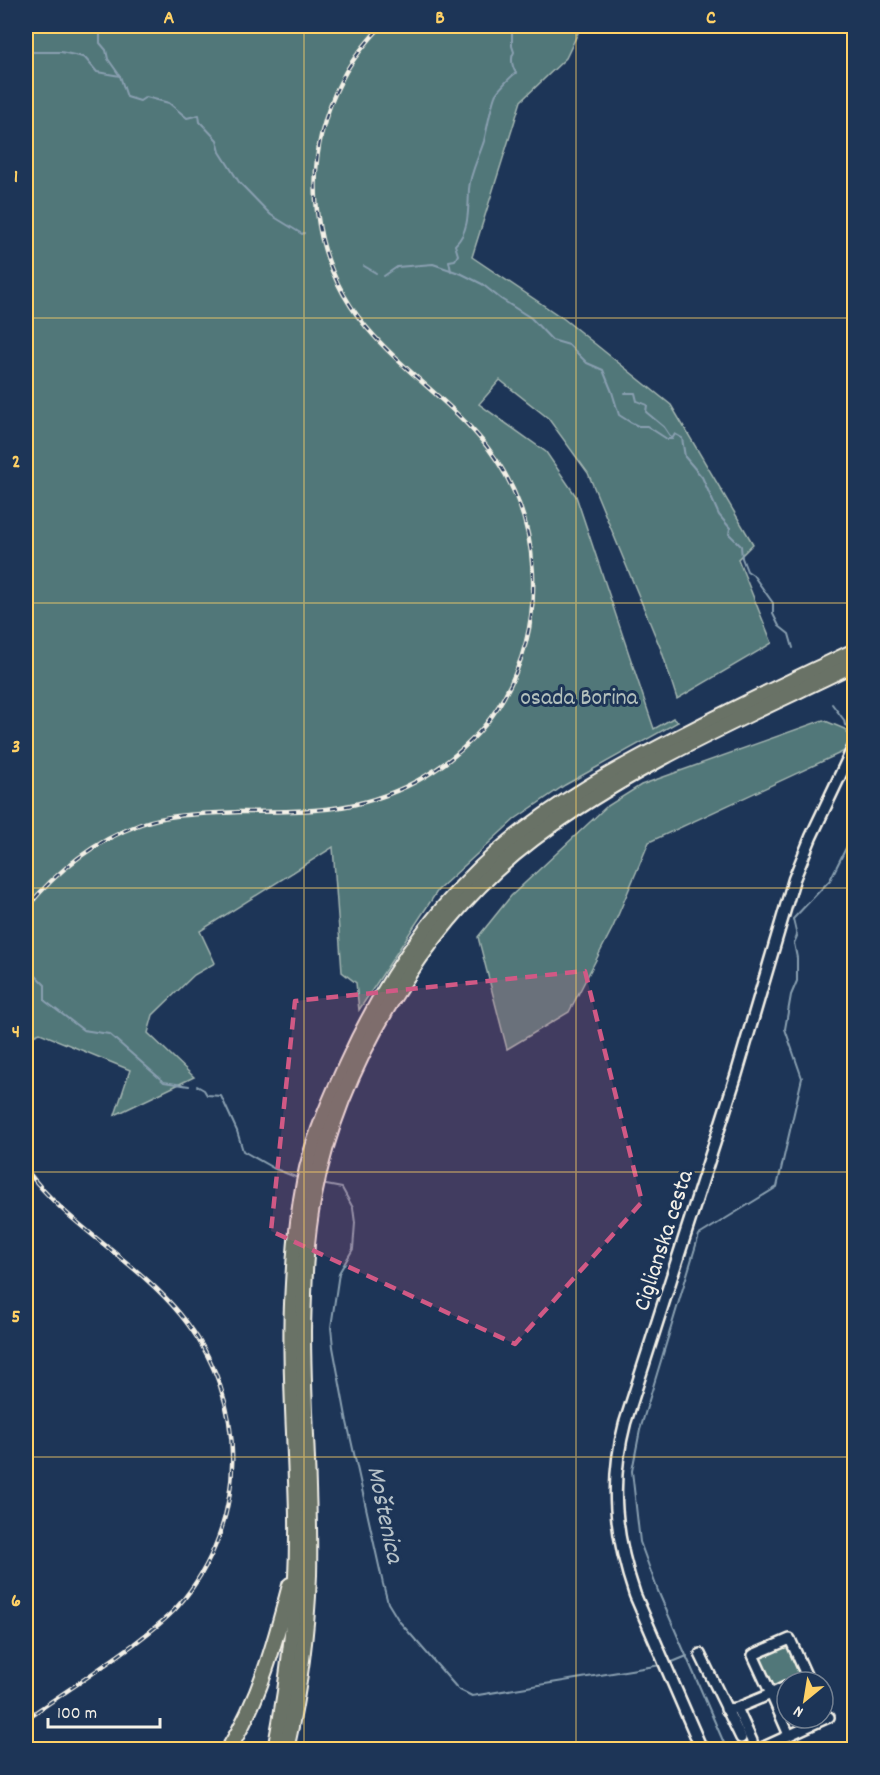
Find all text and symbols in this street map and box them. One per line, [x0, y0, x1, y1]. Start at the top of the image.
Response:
text: A [164, 5, 175, 33]
text: B [435, 5, 445, 33]
text: C [706, 5, 716, 33]
text: 1 [14, 164, 18, 192]
text: 2 [12, 449, 20, 477]
park label: osada Borina [520, 682, 639, 716]
text: 3 [12, 734, 20, 762]
text: 4 [12, 1019, 20, 1047]
street label: Ciglianska cesta [626, 1165, 704, 1316]
text: 5 [11, 1304, 21, 1332]
water label: Moštenica [355, 1463, 412, 1569]
text: 6 [11, 1588, 21, 1616]
north arrow [775, 1670, 835, 1730]
scale bar [48, 1691, 160, 1729]
text: N [789, 1699, 808, 1723]
text: 100 m [57, 1702, 97, 1727]

